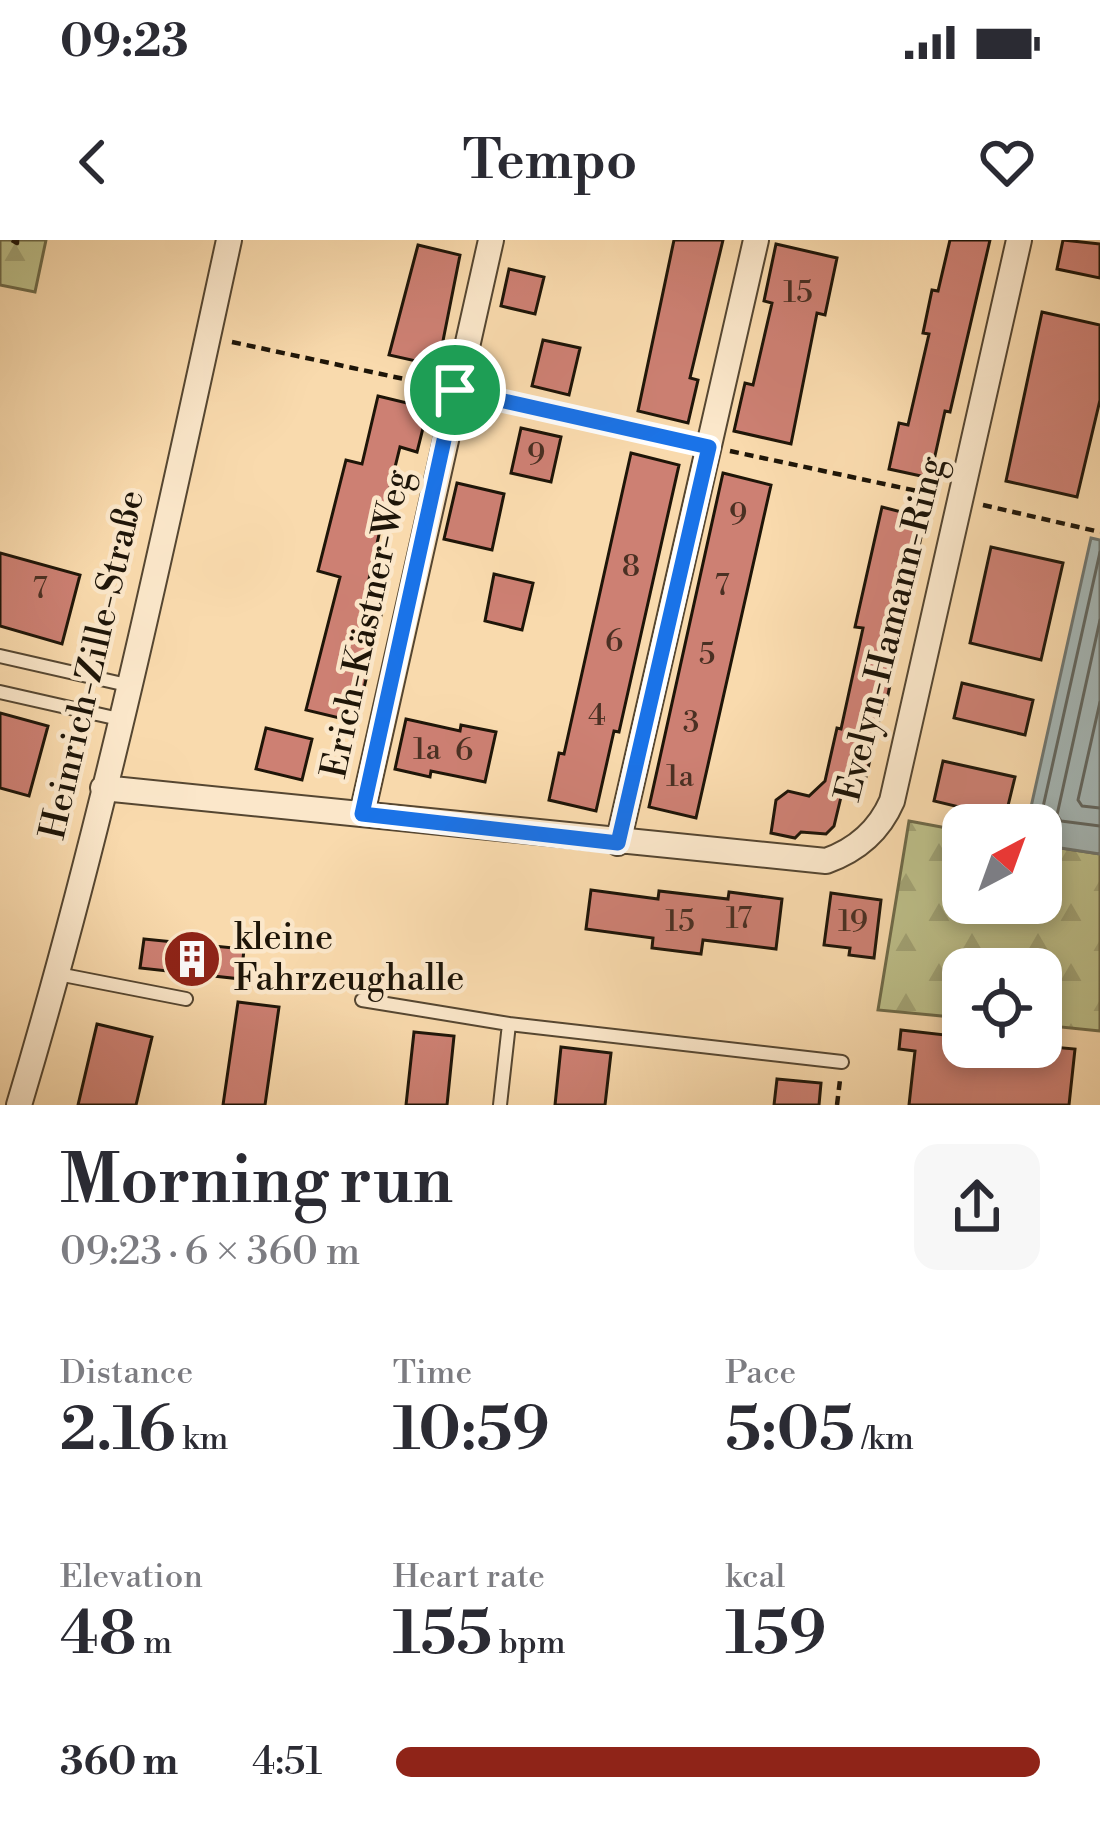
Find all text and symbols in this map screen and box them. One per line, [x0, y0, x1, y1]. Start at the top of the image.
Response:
text: 09:23 [60, 14, 189, 71]
text: Tempo [463, 128, 637, 196]
icon: back [60, 129, 126, 195]
icon: heart [974, 129, 1040, 195]
house number: 15 [783, 274, 813, 312]
pin [404, 339, 506, 441]
icon: arrive [422, 357, 488, 423]
house number: 9 [527, 436, 545, 474]
street label: Evelyn-Hamann-Ring [826, 451, 956, 806]
street label: Erich-Kästner-Weg [312, 465, 422, 782]
street label: Heinrich-Zille-Straße [31, 486, 155, 844]
house number: 9 [729, 496, 747, 534]
house number: 8 [622, 548, 640, 586]
house number: 7 [714, 567, 730, 605]
house number: 7 [32, 570, 48, 608]
house number: 6 [605, 623, 623, 661]
house number: 5 [699, 636, 715, 674]
house number: 4 [588, 697, 606, 735]
house number: 3 [683, 704, 699, 742]
house number: 1a [413, 731, 442, 769]
house number: 6 [455, 732, 473, 770]
house number: 1a [666, 758, 695, 796]
north arrow [942, 804, 1062, 924]
map controls [942, 804, 1062, 1068]
house number: 17 [726, 900, 752, 938]
house number: 15 [665, 903, 695, 941]
house number: 19 [838, 903, 868, 941]
place label: kleine Fahrzeughalle [234, 916, 464, 1002]
building icon: kleine Fahrzeughalle [161, 928, 223, 990]
button: locate [942, 948, 1062, 1068]
text: Morning run [60, 1141, 453, 1224]
button: share [914, 1144, 1040, 1270]
text: 09:23 · 6 × 360 m [60, 1228, 360, 1277]
text: Distance [60, 1353, 193, 1394]
text: Time [393, 1353, 472, 1394]
text: Pace [725, 1353, 796, 1394]
text: 2.16 [60, 1394, 176, 1469]
text: 10:59 [393, 1394, 550, 1469]
text: 5:05 [725, 1394, 855, 1469]
text: km [176, 1419, 228, 1460]
text: /km [855, 1419, 914, 1460]
text: Elevation [60, 1557, 203, 1598]
text: Heart rate [393, 1557, 545, 1598]
text: kcal [725, 1557, 785, 1598]
text: 48 [60, 1598, 136, 1673]
text: 155 [393, 1598, 492, 1673]
text: 159 [725, 1598, 826, 1673]
text: m [136, 1623, 172, 1664]
text: bpm [492, 1623, 566, 1664]
text: 360 m [60, 1738, 178, 1787]
text: 4:51 [252, 1738, 322, 1787]

